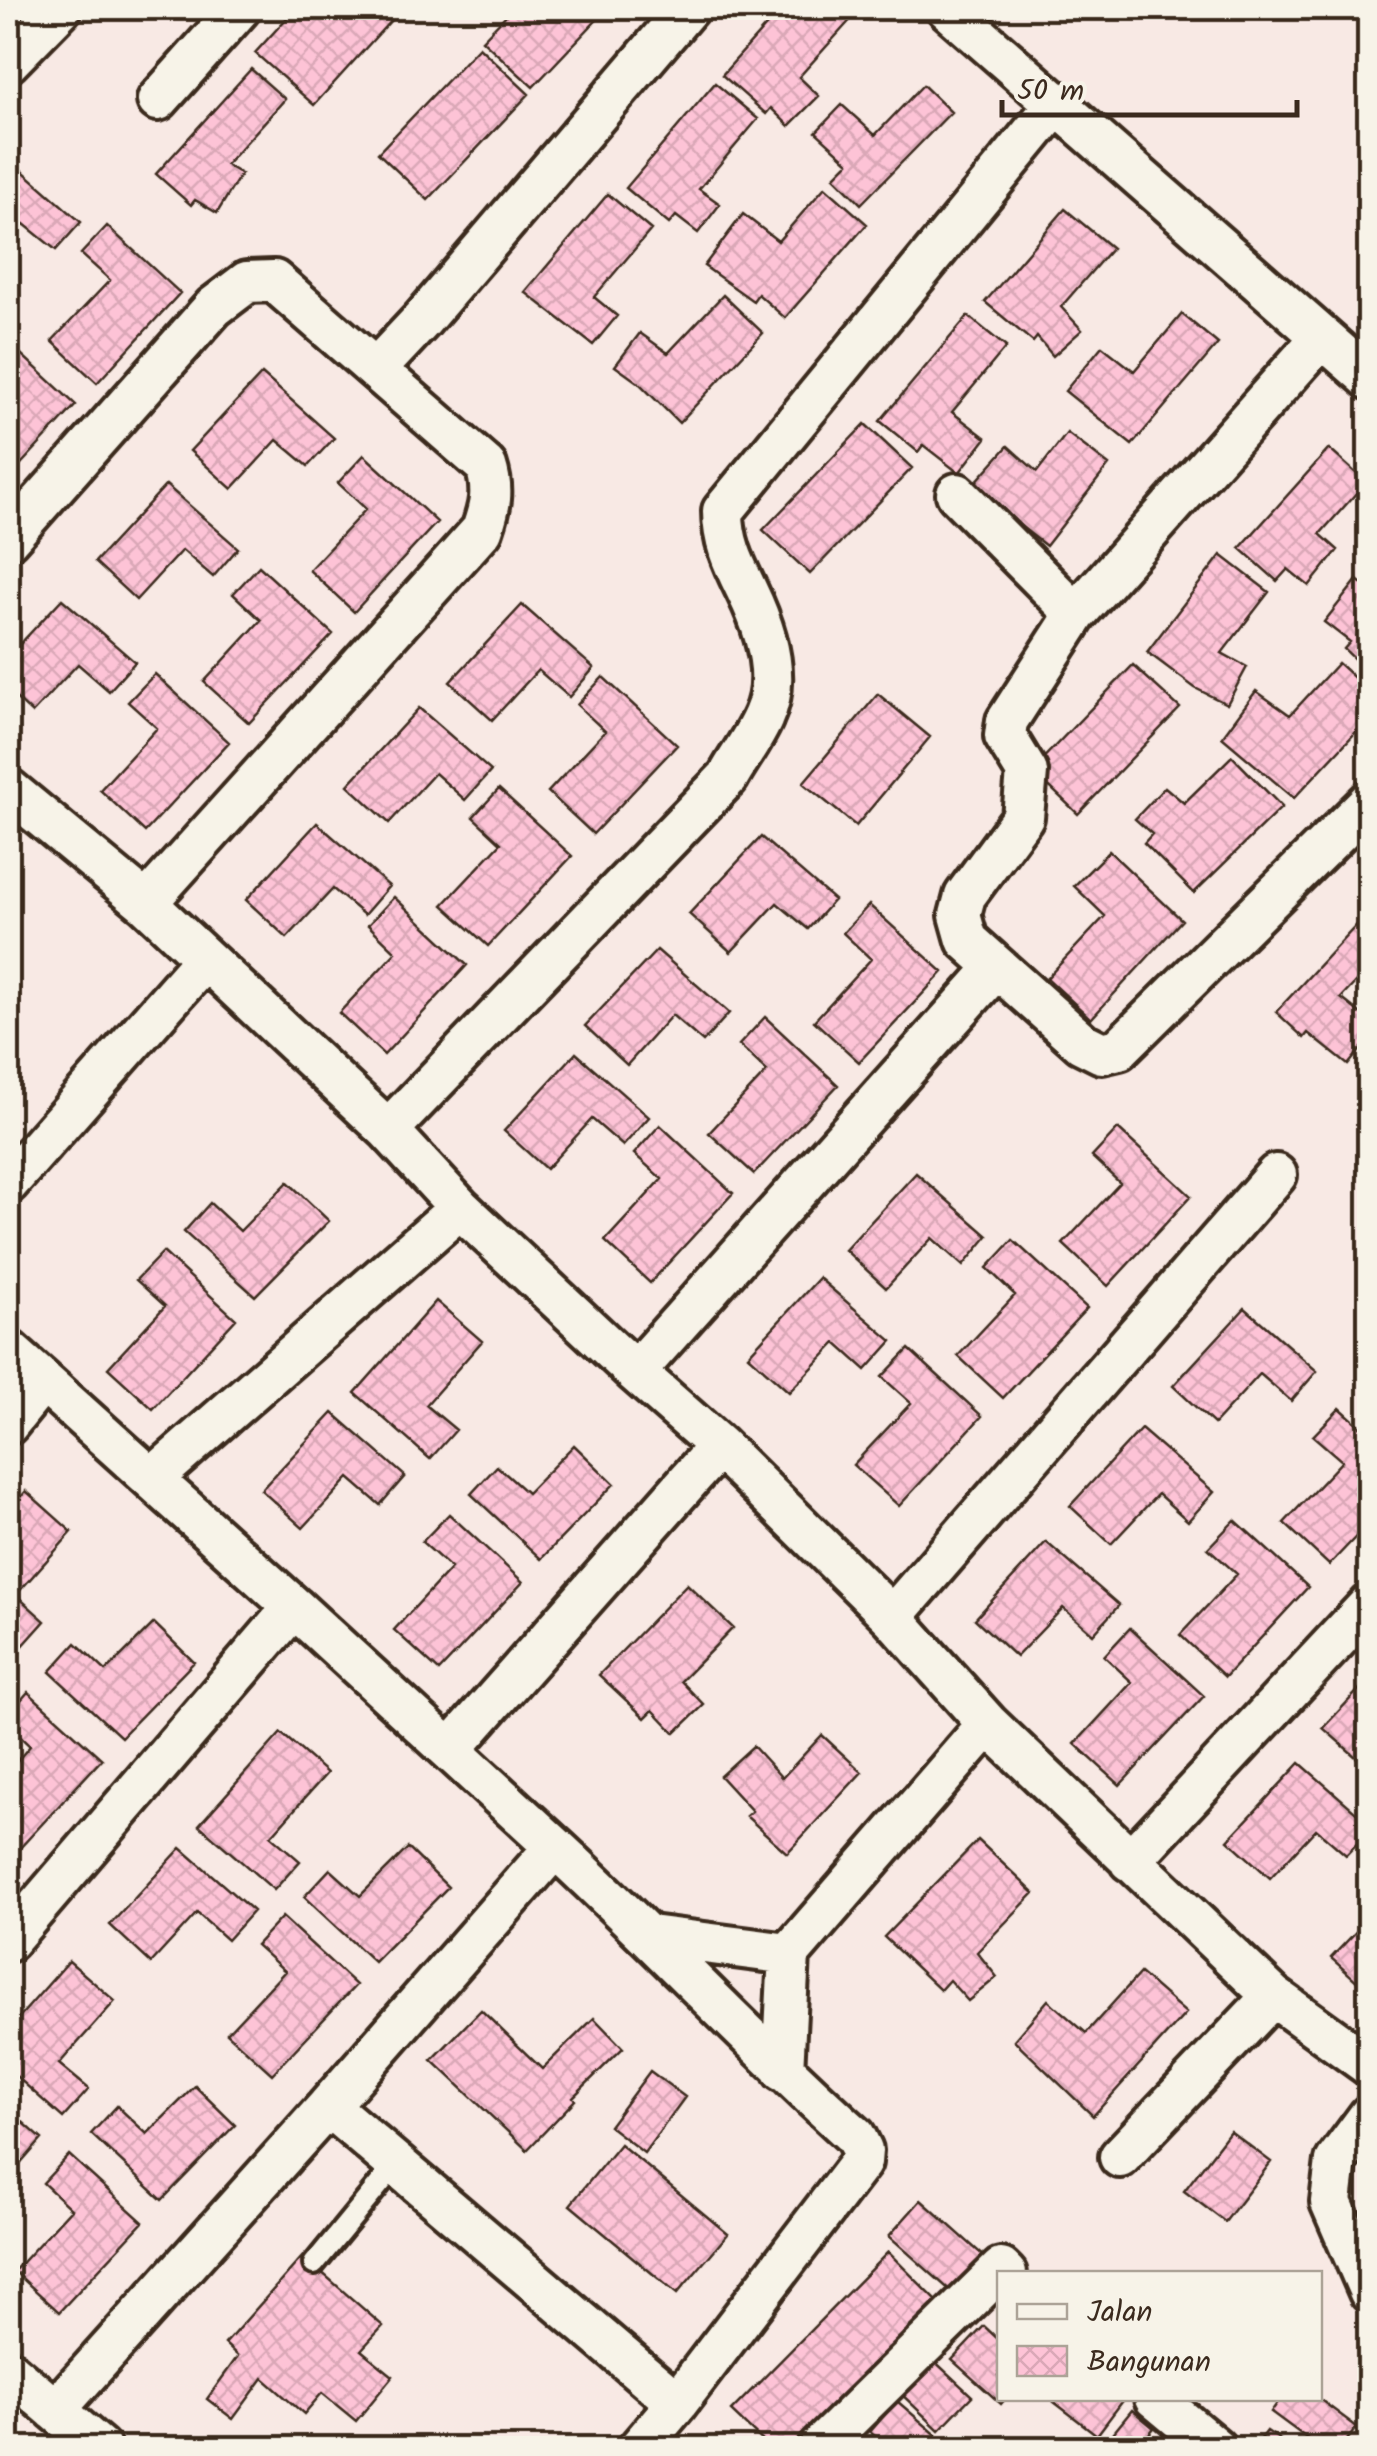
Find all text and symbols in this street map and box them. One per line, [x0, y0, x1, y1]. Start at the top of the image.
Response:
scale bar [1002, 55, 1297, 117]
text: 50 m [1017, 68, 1084, 116]
legend [997, 2271, 1322, 2401]
text: Jalan [1087, 2289, 1153, 2337]
text: Bangunan [1087, 2339, 1211, 2387]

